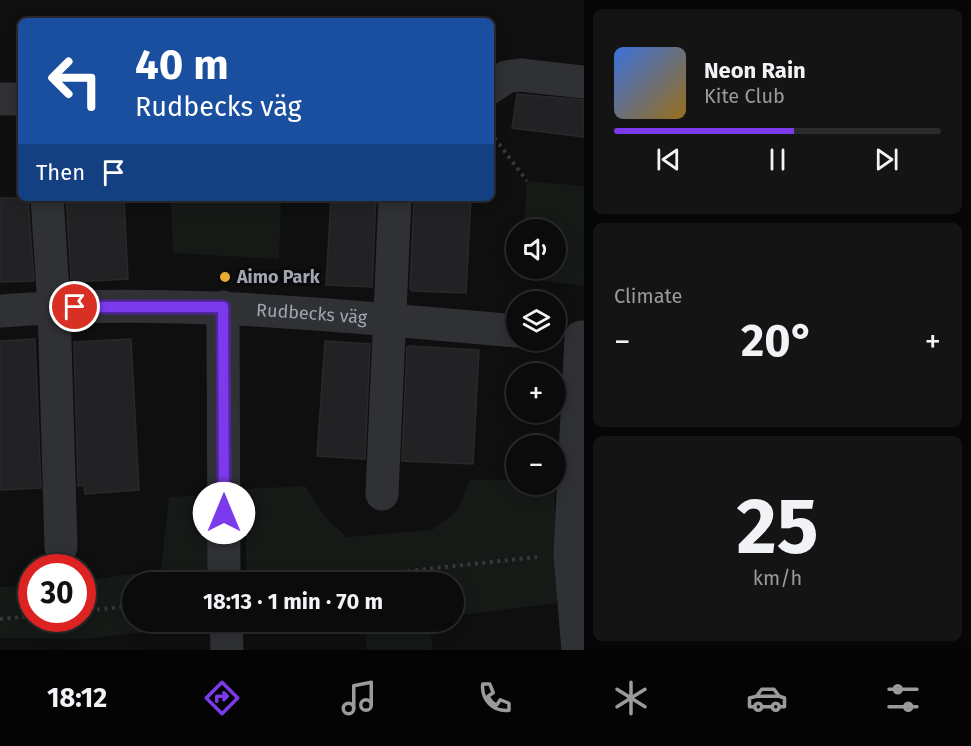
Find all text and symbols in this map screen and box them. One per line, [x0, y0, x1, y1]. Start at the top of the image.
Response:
text: 40 m [135, 40, 229, 90]
icon: left [36, 42, 114, 120]
text: Neon Rain [704, 57, 806, 84]
text: Kite Club [704, 84, 785, 108]
text: Rudbecks väg [135, 91, 302, 123]
icon: previous [652, 143, 685, 176]
icon: pause [761, 143, 794, 176]
icon: next [870, 143, 903, 176]
icon: arrive [97, 156, 130, 189]
text: Then [36, 159, 85, 186]
map controls [506, 219, 566, 495]
button: sound [506, 219, 566, 279]
place label: Aimo Park [236, 266, 321, 288]
marker: Aimo Park [218, 270, 232, 284]
pin [49, 281, 100, 332]
text: Climate [614, 284, 682, 308]
icon: arrive [58, 290, 91, 323]
button: layers [506, 291, 566, 351]
street label: Rudbecks väg [256, 299, 369, 329]
text: 20° [741, 314, 814, 368]
text: − [614, 322, 631, 362]
text: + [925, 322, 941, 362]
button: + [506, 363, 566, 423]
button: − [506, 435, 566, 495]
text: 25 [736, 480, 819, 574]
position arrow [192, 481, 256, 545]
speed limit sign: 30 [18, 554, 96, 632]
text: km/h [753, 566, 802, 590]
text: 18:13 · 1 min · 70 m [203, 588, 383, 615]
icon: directions [201, 677, 243, 719]
icon: music [338, 677, 380, 719]
icon: phone [474, 677, 516, 719]
icon: climate [610, 677, 652, 719]
icon: car [746, 677, 788, 719]
icon: filters [882, 677, 924, 719]
text: 18:12 [47, 682, 107, 714]

